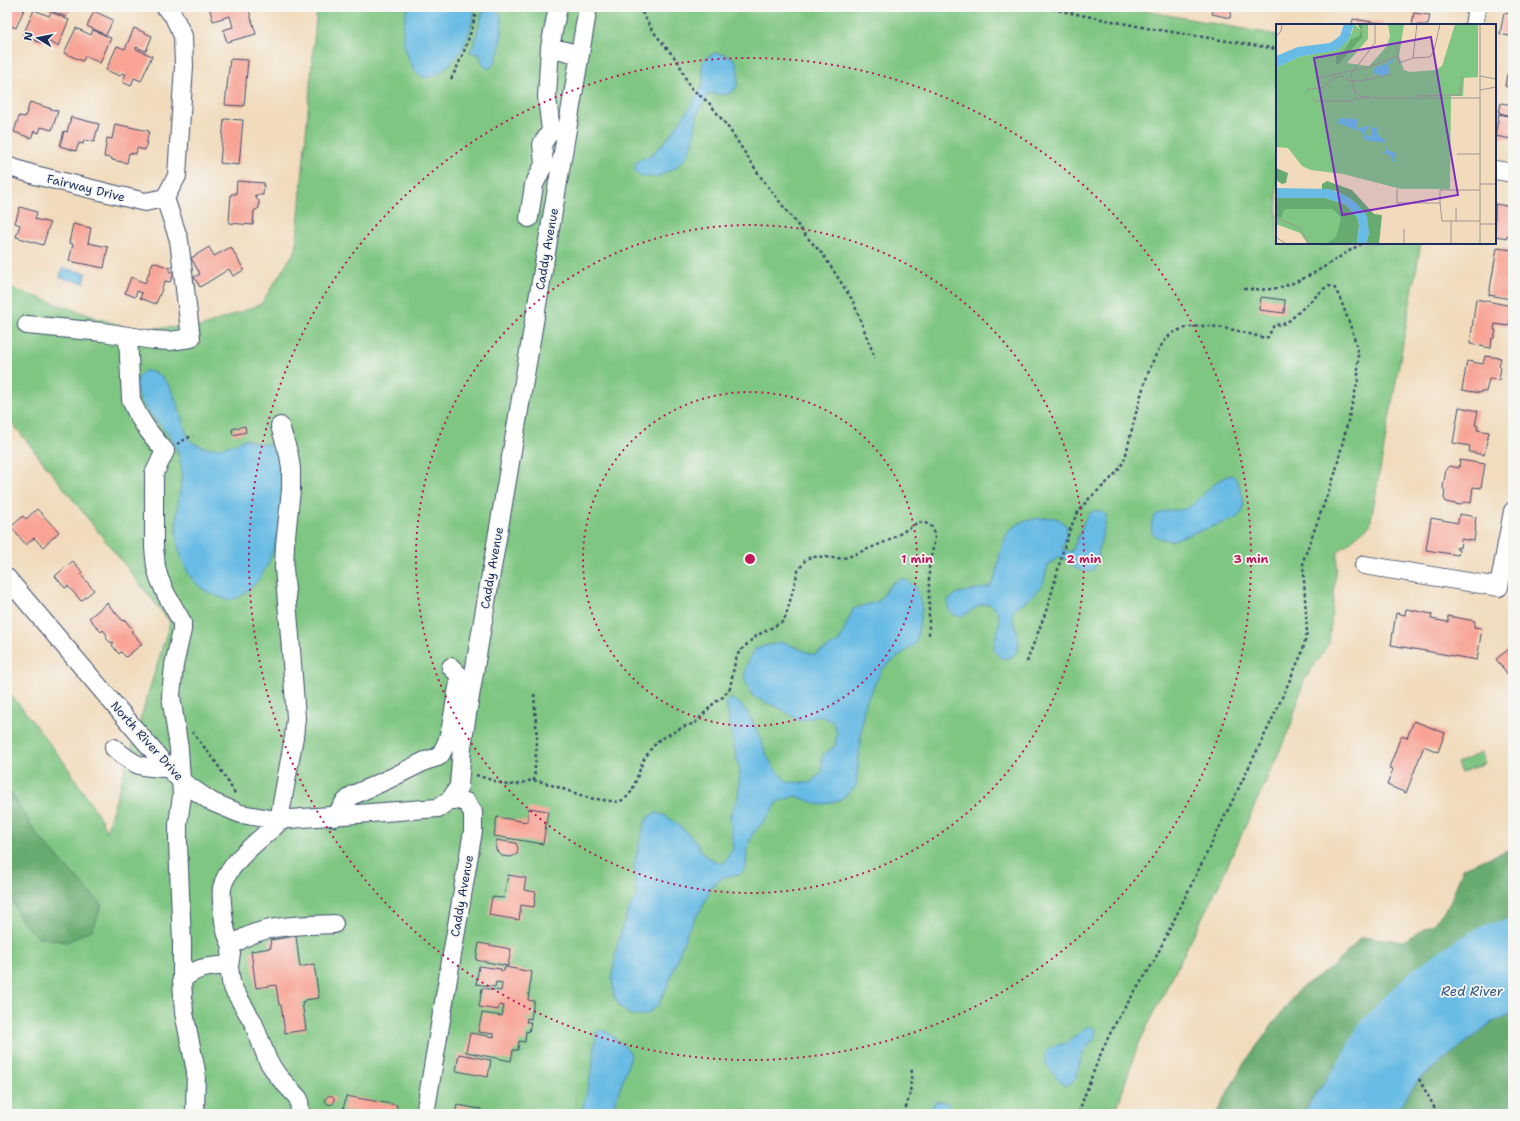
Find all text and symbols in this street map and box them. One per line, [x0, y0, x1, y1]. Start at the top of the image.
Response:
north arrow [18, 18, 58, 58]
inset map [1276, 24, 1496, 244]
text: N [21, 30, 37, 42]
street label: Fairway Drive [45, 171, 127, 206]
street label: Caddy Avenue [532, 207, 562, 291]
street label: Caddy Avenue [477, 526, 507, 610]
text: 1 min [901, 551, 933, 567]
text: 2 min [1067, 551, 1102, 567]
text: 3 min [1234, 551, 1269, 567]
centre of rings [743, 552, 757, 566]
street label: North River Drive [107, 698, 187, 784]
street label: Caddy Avenue [447, 854, 477, 938]
water label: Red River [1441, 983, 1504, 1000]

